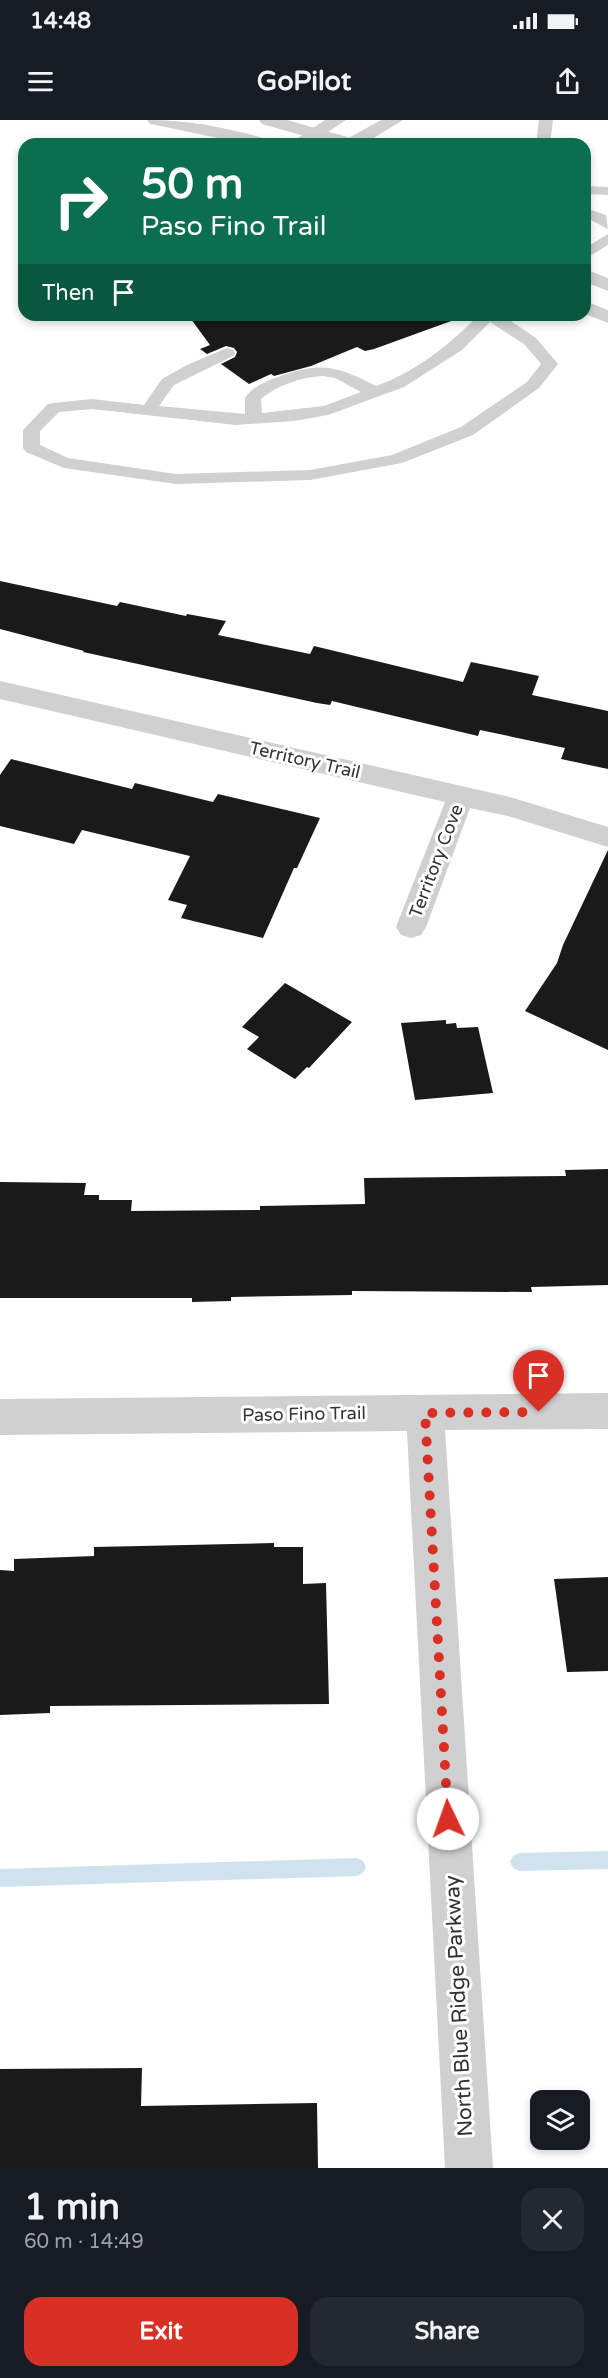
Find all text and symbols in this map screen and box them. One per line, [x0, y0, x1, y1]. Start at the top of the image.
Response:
text: 14:48 [30, 8, 91, 34]
icon: menu [24, 65, 57, 98]
text: GoPilot [257, 65, 351, 98]
icon: share [551, 65, 584, 98]
text: 50 m [141, 159, 243, 210]
icon: right [42, 162, 120, 240]
text: Paso Fino Trail [141, 210, 327, 243]
icon: arrive [107, 276, 140, 309]
text: Then [42, 280, 95, 306]
street label: Territory Trail [247, 737, 363, 783]
street label: Territory Cove [404, 801, 468, 921]
pin [513, 1350, 564, 1412]
icon: arrive [522, 1359, 555, 1392]
street label: Paso Fino Trail [242, 1402, 366, 1426]
position arrow [416, 1787, 480, 1851]
street label: North Blue Ridge Parkway [440, 1875, 478, 2137]
map controls [530, 2090, 590, 2150]
button: layers [530, 2090, 590, 2150]
text: 1 min [24, 2186, 120, 2229]
button: close [521, 2188, 584, 2251]
text: 60 m · 14:49 [24, 2230, 144, 2254]
button: Exit [24, 2297, 298, 2366]
button: Share [310, 2297, 584, 2366]

